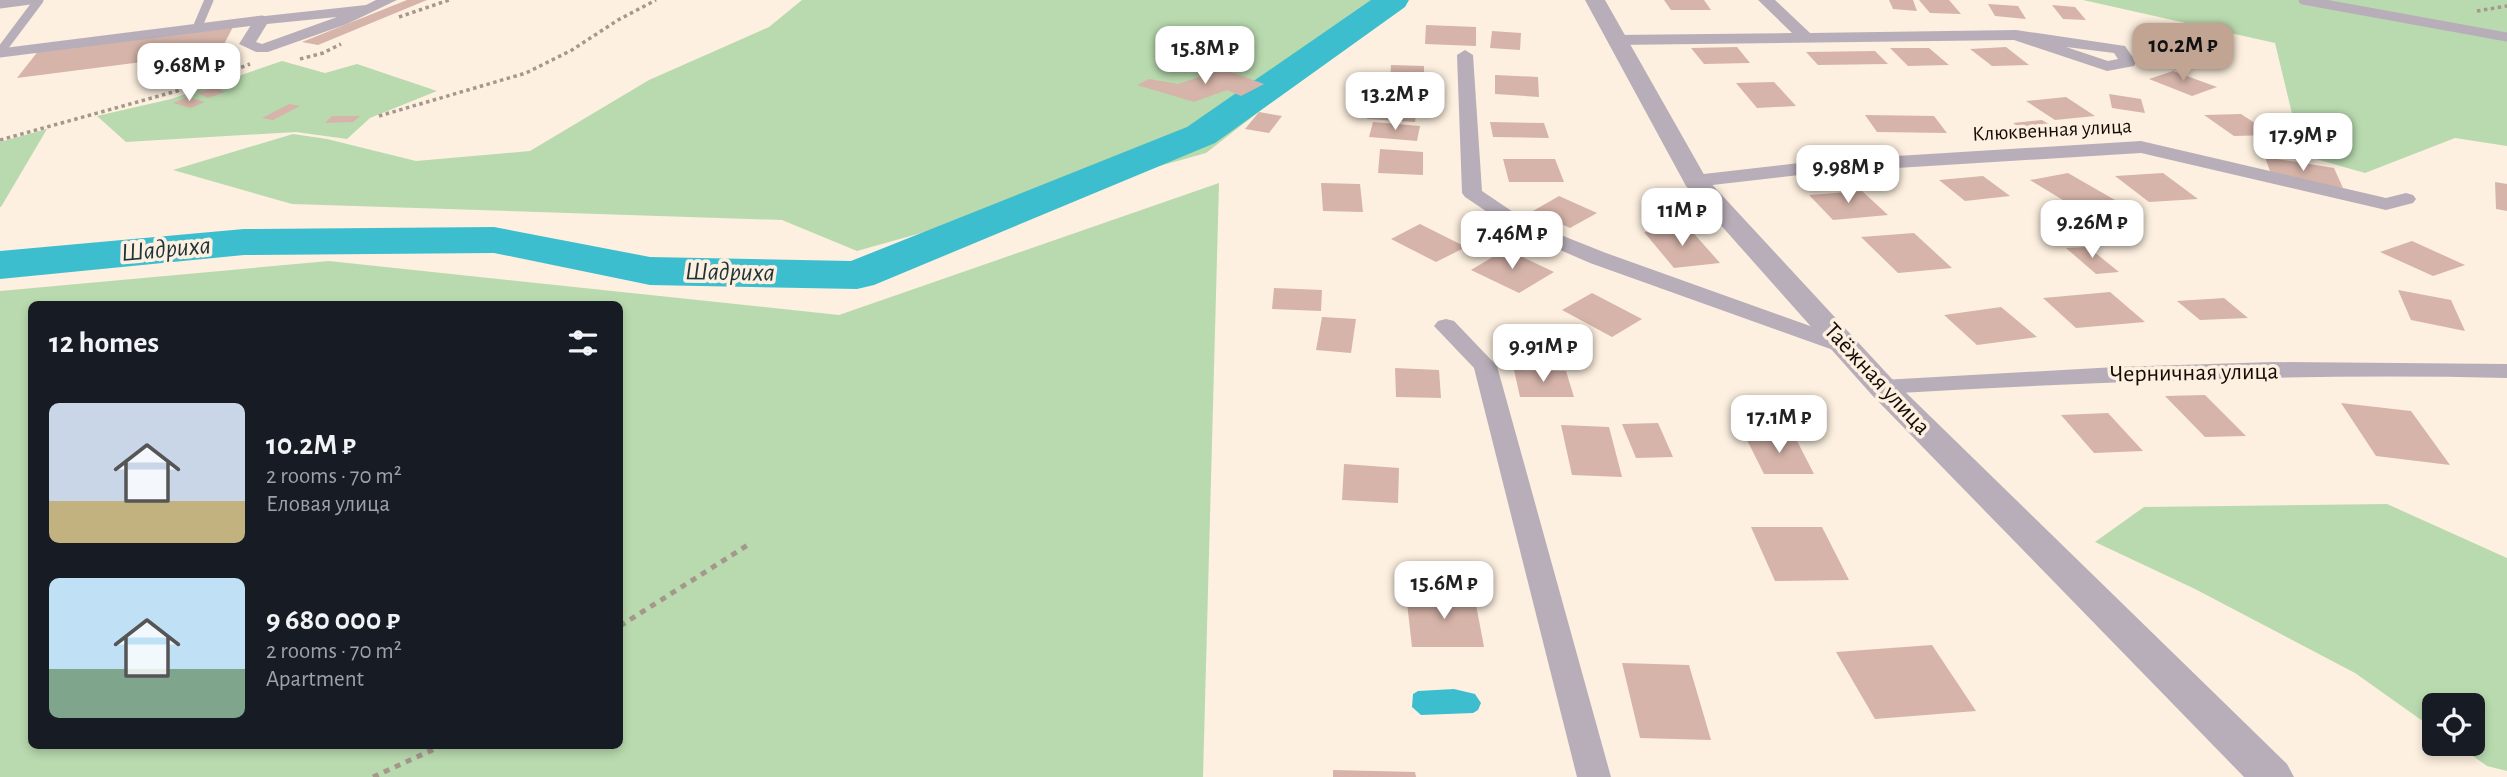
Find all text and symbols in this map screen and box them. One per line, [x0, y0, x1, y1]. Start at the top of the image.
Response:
pin: 10.2M ₽ [2118, 24, 2248, 83]
pin: 15.8M ₽ [1140, 27, 1270, 86]
text: 10.2M ₽ [2149, 34, 2217, 57]
text: 15.8M ₽ [1171, 37, 1239, 60]
pin: 9.68M ₽ [124, 43, 254, 103]
text: 9.68M ₽ [153, 54, 225, 77]
pin: 13.2M ₽ [1330, 72, 1460, 132]
text: 13.2M ₽ [1362, 83, 1428, 106]
pin: 17.9M ₽ [2238, 114, 2368, 173]
street label: Клюквенная улица [1972, 115, 2133, 145]
text: 17.9M ₽ [2269, 124, 2337, 147]
pin: 9.98M ₽ [1783, 146, 1913, 205]
text: 9.98M ₽ [1812, 156, 1884, 179]
pin: 11M ₽ [1633, 188, 1731, 248]
text: 11M ₽ [1657, 199, 1707, 222]
pin: 9.26M ₽ [2027, 201, 2157, 260]
text: 9.26M ₽ [2057, 211, 2127, 234]
pin: 7.46M ₽ [1447, 212, 1577, 271]
text: 7.46M ₽ [1477, 222, 1547, 245]
water label: Шадриха [120, 232, 212, 266]
water label: Шадриха [685, 258, 775, 286]
street label: Таёжная улица [1819, 319, 1935, 440]
icon: filters [564, 324, 602, 362]
pin: 9.91M ₽ [1478, 324, 1608, 384]
text: 12 homes [49, 328, 159, 358]
text: 9.91M ₽ [1509, 335, 1577, 358]
street label: Черничная улица [2109, 360, 2279, 386]
pin: 17.1M ₽ [1714, 396, 1844, 455]
text: 17.1M ₽ [1747, 406, 1811, 429]
text: 10.2M ₽ [266, 430, 356, 460]
icon: home [105, 431, 189, 515]
text: 2 rooms · 70 m² [266, 465, 402, 488]
text: Еловая улица [266, 493, 390, 516]
pin: 15.6M ₽ [1379, 562, 1509, 621]
text: 15.6M ₽ [1410, 572, 1478, 595]
text: 9 680 000 ₽ [266, 605, 400, 635]
icon: home [105, 606, 189, 690]
text: 2 rooms · 70 m² [266, 640, 402, 663]
text: Apartment [266, 668, 364, 691]
map controls [2422, 693, 2485, 756]
button: locate [2422, 693, 2485, 756]

